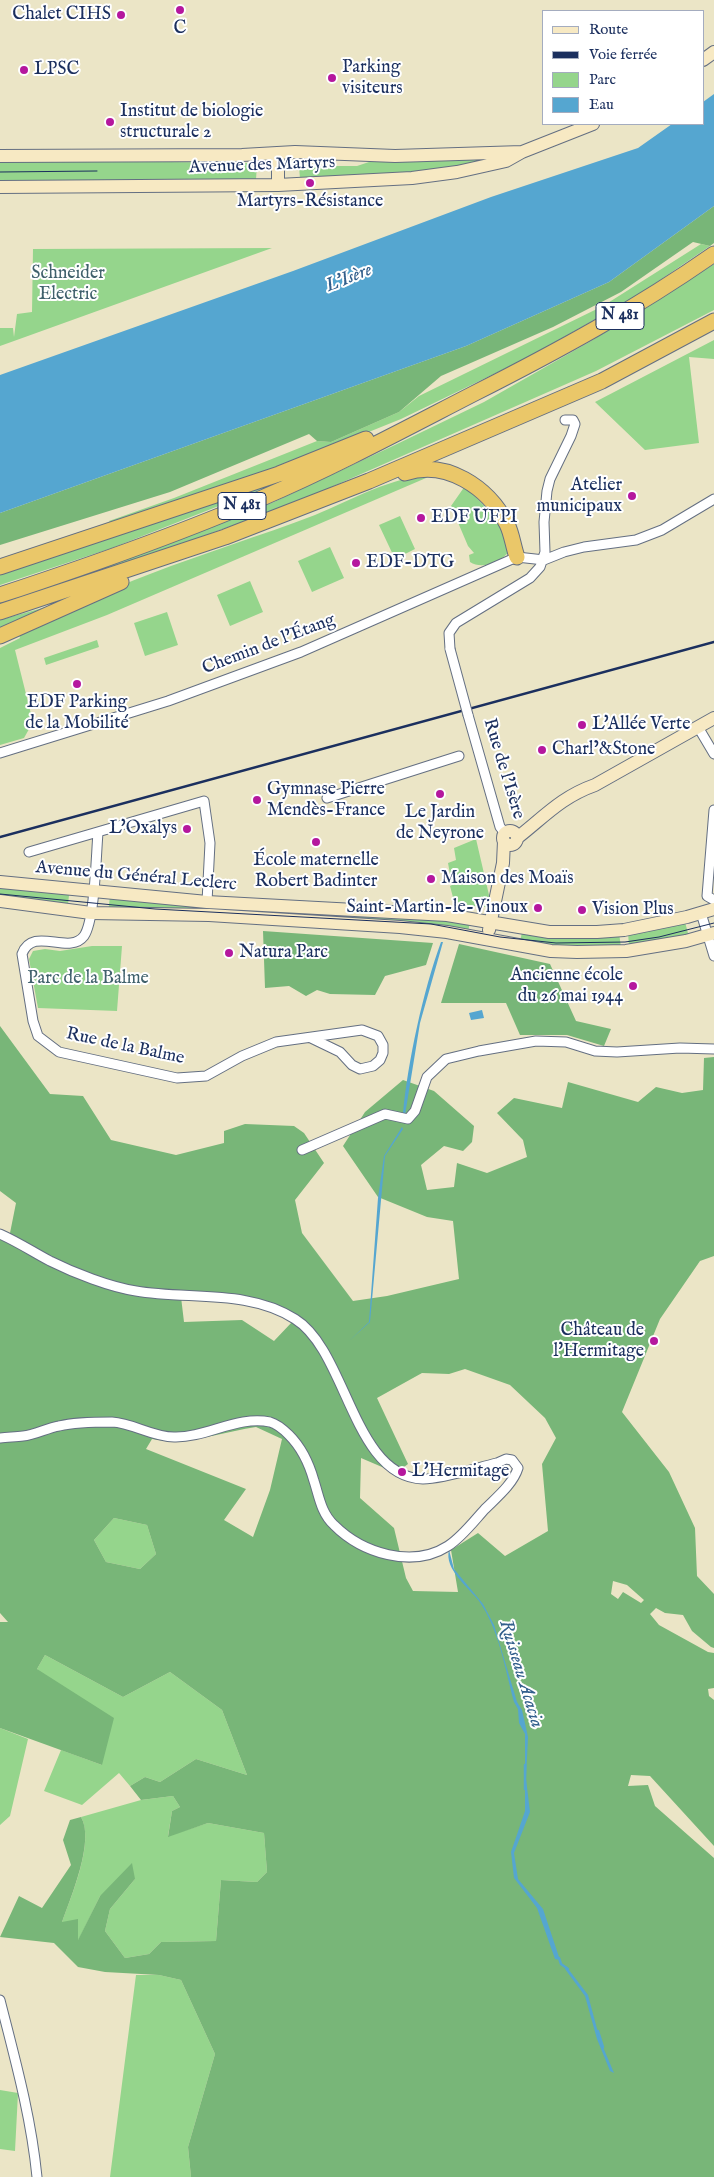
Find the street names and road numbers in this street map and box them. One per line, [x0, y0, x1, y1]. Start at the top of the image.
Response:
street label: Avenue des Martyrs [188, 153, 336, 179]
road number: N 481 [596, 302, 644, 330]
road number: N 481 [218, 492, 266, 520]
street label: Chemin de l'Étang [200, 610, 338, 680]
street label: Rue de l'Isère [477, 716, 529, 822]
street label: Avenue du Général Leclerc [35, 857, 237, 897]
street label: Rue de la Balme [64, 1024, 186, 1070]

